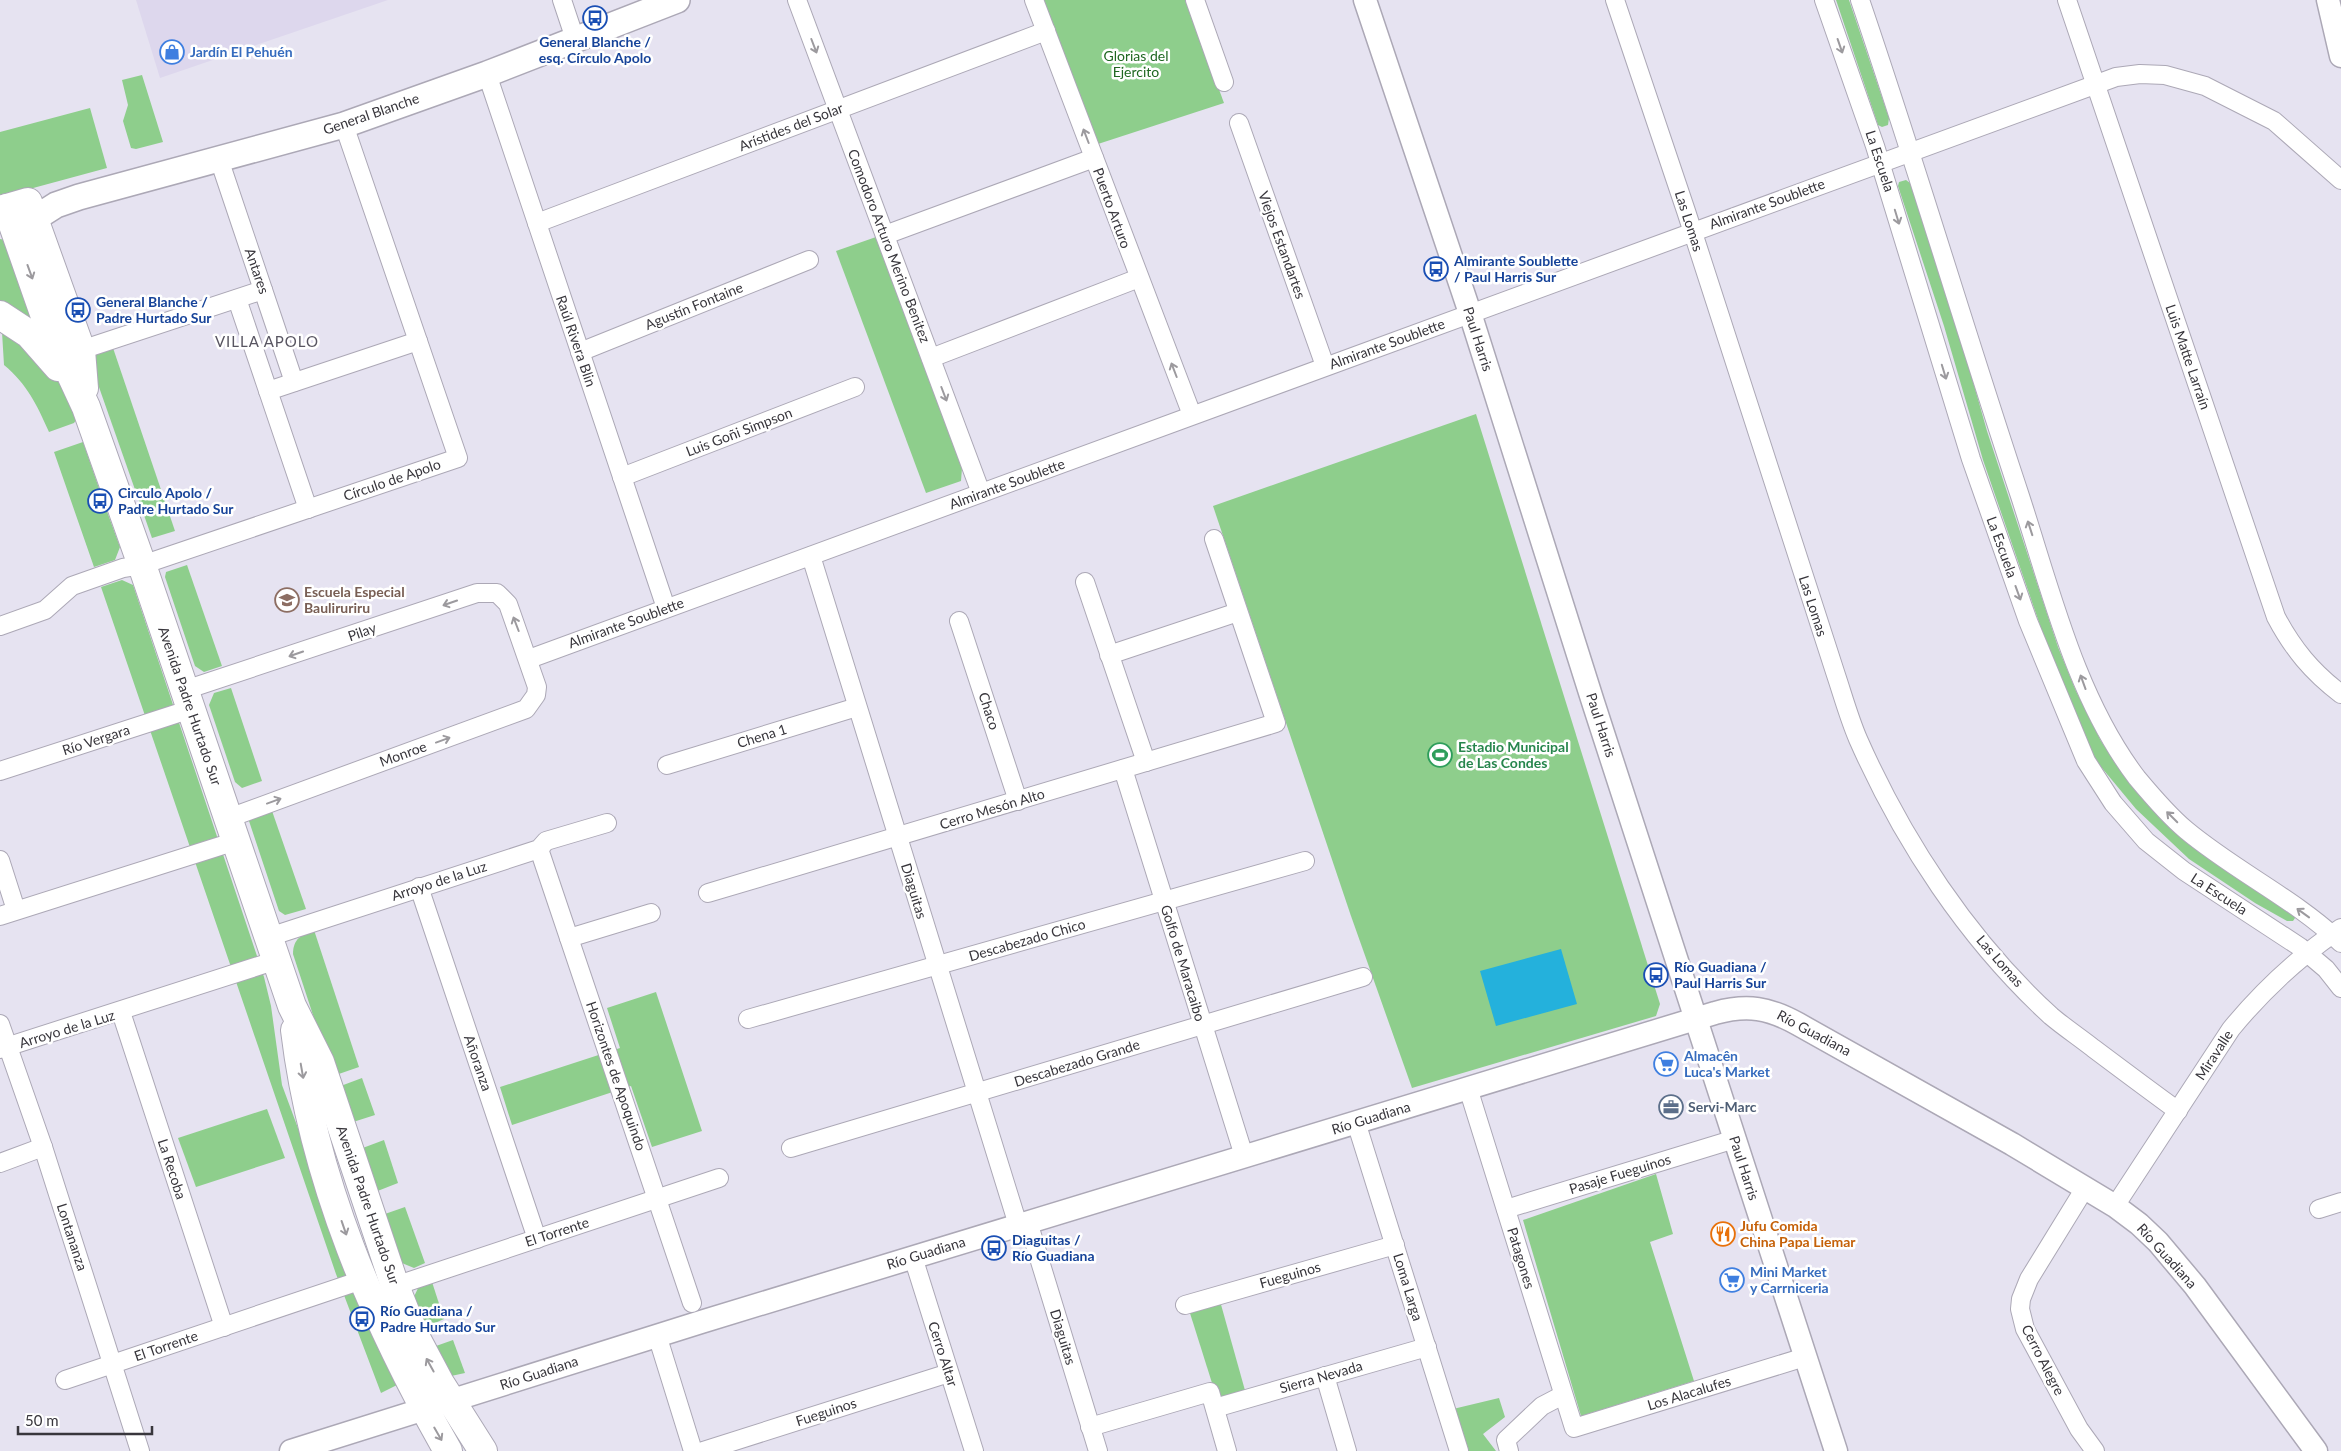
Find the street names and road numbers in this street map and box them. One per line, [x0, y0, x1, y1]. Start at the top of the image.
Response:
street label: General Blanche [321, 89, 421, 138]
street label: Arístides del Solar [736, 99, 845, 154]
street label: La Escuela [1863, 128, 1898, 194]
street label: Comodoro Arturo Merino Benitez [845, 147, 934, 345]
street label: Puerto Arturo [1090, 165, 1135, 251]
street label: Almirante Soublette [1707, 175, 1827, 232]
street label: Las Lomas [1672, 188, 1707, 253]
street label: Viejos Estandartes [1255, 189, 1310, 301]
street label: Antares [242, 246, 273, 296]
street label: Agustín Fontaine [642, 278, 745, 333]
street label: Raúl Rivera Blin [553, 293, 600, 389]
street label: Luis Matte Larraín [2163, 302, 2214, 412]
street label: Paul Harris [1460, 304, 1497, 373]
street label: Almirante Soublette [1327, 315, 1447, 372]
street label: Luis Goñi Simpson [683, 403, 794, 460]
street label: Círculo de Apolo [341, 455, 443, 504]
street label: Almirante Soublette [947, 455, 1067, 512]
street label: La Escuela [1984, 514, 2021, 580]
street label: Las Lomas [1796, 573, 1831, 638]
street label: Almirante Soublette [566, 594, 686, 651]
street label: Pilay [345, 619, 379, 644]
street label: Avenida Padre Hurtado Sur [155, 624, 226, 787]
street label: Chaco [975, 690, 1004, 732]
street label: Paul Harris [1583, 690, 1620, 759]
street label: Chena 1 [735, 720, 789, 751]
street label: Río Vergara [60, 721, 132, 758]
street label: Monroe [377, 737, 429, 770]
street label: Cerro Mesón Alto [937, 784, 1046, 833]
street label: Arroyo de la Luz [389, 857, 489, 904]
street label: Diaguitas [898, 861, 931, 921]
street label: La Escuela [2188, 869, 2251, 918]
street label: Golfo de Maracaibo [1158, 903, 1209, 1023]
street label: Descabezado Chico [967, 915, 1087, 964]
street label: Las Lomas [1973, 931, 2027, 990]
street label: Horizontes de Apoquindo [583, 999, 650, 1153]
street label: Arroyo de la Luz [17, 1006, 117, 1051]
street label: Río Guadiana [1774, 1006, 1854, 1059]
street label: Miravalle [2191, 1027, 2236, 1083]
street label: Añoranza [461, 1033, 496, 1093]
street label: Descabezado Grande [1012, 1035, 1142, 1090]
street label: Río Guadiana [1329, 1097, 1412, 1138]
street label: Avenida Padre Hurtado Sur [333, 1123, 404, 1286]
street label: Paul Harris [1726, 1133, 1763, 1202]
street label: La Recoba [155, 1136, 190, 1201]
street label: Pasaje Fueguinos [1567, 1150, 1673, 1197]
street label: Lontananza [54, 1201, 91, 1273]
street label: El Torrente [523, 1213, 591, 1250]
street label: Río Guadiana [2134, 1220, 2201, 1292]
street label: Patagones [1504, 1225, 1539, 1291]
street label: Río Guadiana [884, 1232, 967, 1273]
street label: Loma Larga [1390, 1251, 1427, 1323]
street label: Fueguinos [1257, 1258, 1322, 1291]
street label: Diaguitas [1047, 1307, 1080, 1367]
street label: Cerro Altar [925, 1319, 962, 1389]
street label: Cerro Alegre [2018, 1322, 2069, 1398]
street label: El Torrente [132, 1327, 200, 1364]
street label: Río Guadiana [498, 1352, 580, 1393]
street label: Sierra Nevada [1277, 1357, 1364, 1396]
street label: Los Alacalufes [1645, 1372, 1733, 1413]
street label: Fueguinos [793, 1394, 858, 1429]

